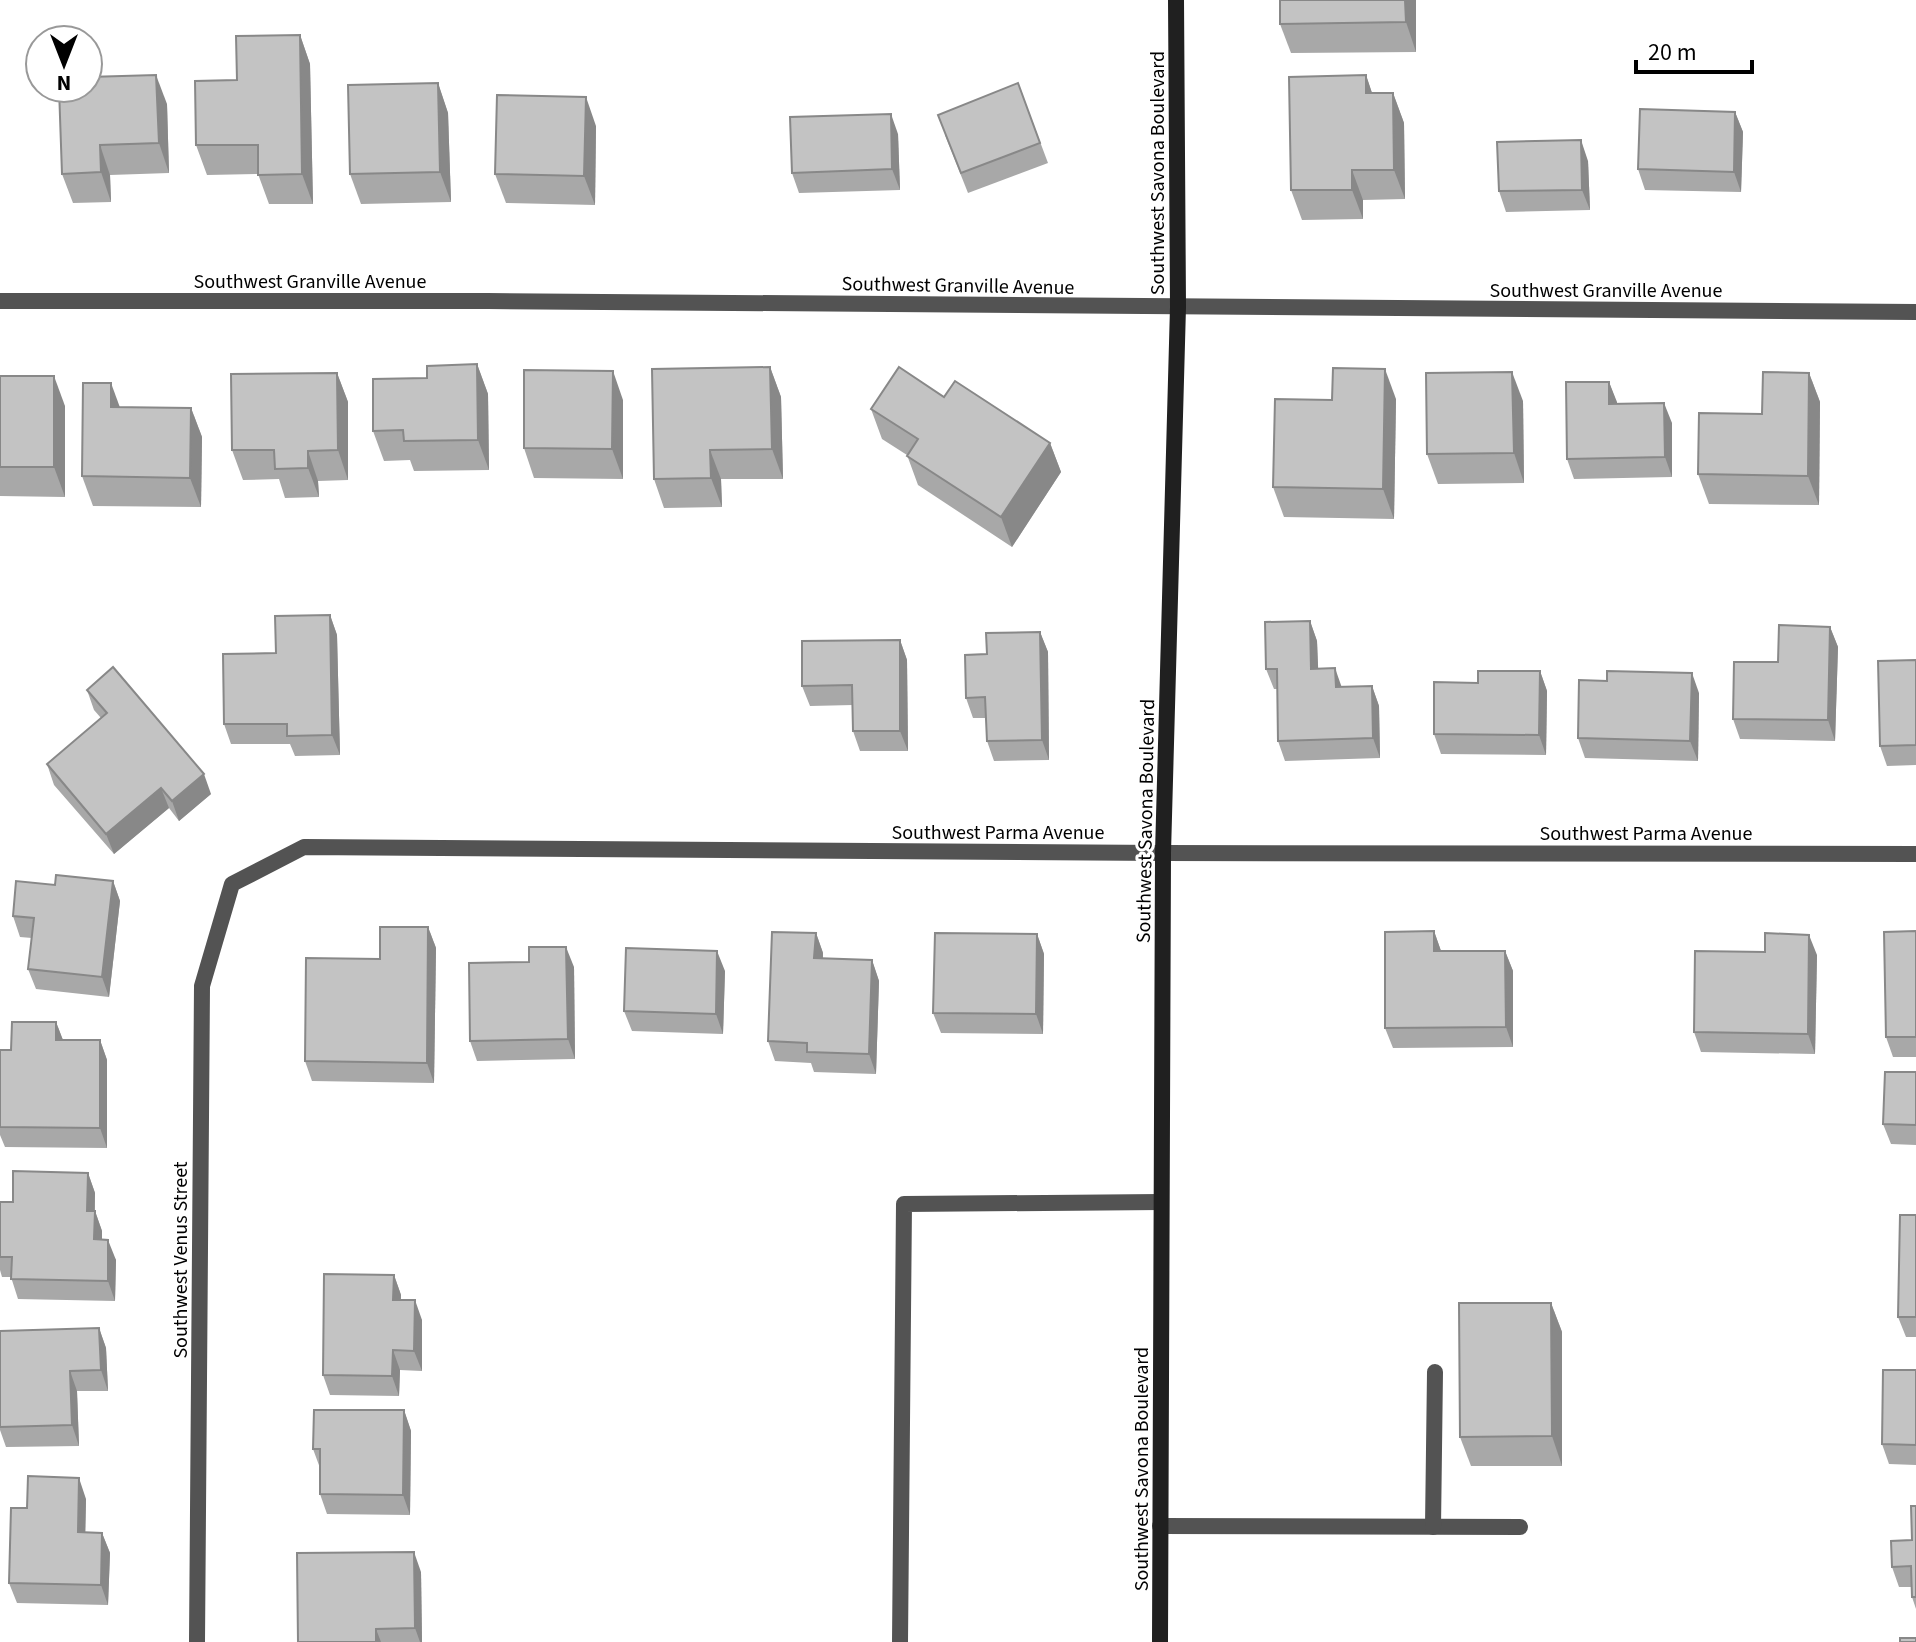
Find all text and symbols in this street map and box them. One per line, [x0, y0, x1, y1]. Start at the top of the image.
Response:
north arrow [24, 24, 104, 104]
scale bar [1636, 24, 1752, 74]
text: 20 m [1648, 35, 1697, 70]
street label: Southwest Savona Boulevard [1144, 51, 1172, 295]
text: N [57, 67, 71, 99]
street label: Southwest Granville Avenue [194, 268, 427, 296]
street label: Southwest Granville Avenue [841, 270, 1075, 302]
street label: Southwest Granville Avenue [1490, 277, 1723, 305]
street label: Southwest Savona Boulevard [1130, 699, 1162, 943]
street label: Southwest Parma Avenue [892, 819, 1104, 847]
street label: Southwest Parma Avenue [1540, 820, 1752, 848]
street label: Southwest Venus Street [167, 1161, 195, 1359]
street label: Southwest Savona Boulevard [1128, 1347, 1156, 1591]

